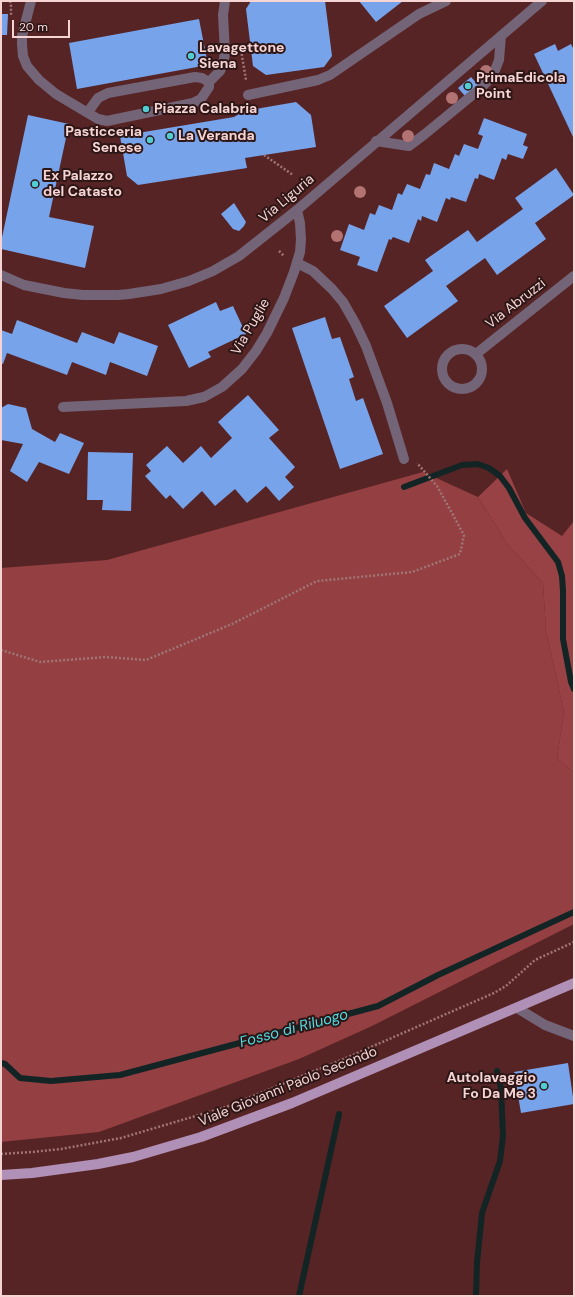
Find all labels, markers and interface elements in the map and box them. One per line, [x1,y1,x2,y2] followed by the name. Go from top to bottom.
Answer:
[14,12,72,38] scale bar
[19,19,48,35] text: 20 m
[199,40,284,72] place label: Lavagettone Siena
[186,51,196,61] marker: Lavagettone Siena
[476,70,566,102] place label: PrimaEdicola Point
[463,81,473,91] marker: PrimaEdicola Point
[154,101,257,117] place label: Piazza Calabria
[141,104,151,114] marker: Piazza Calabria
[65,124,142,156] place label: Pasticceria Senese
[178,128,255,144] place label: La Veranda
[165,131,175,141] marker: La Veranda
[145,135,155,145] marker: Pasticceria Senese
[43,168,122,200] place label: Ex Palazzo del Catasto
[256,171,318,227] street label: Via Liguria
[30,179,40,189] marker: Ex Palazzo del Catasto
[483,275,549,333] street label: Via Abruzzi
[228,296,274,358] street label: Via Puglie
[238,1006,350,1052] water label: Fosso di Riluogo
[196,1043,380,1131] street label: Viale Giovanni Paolo Secondo
[447,1070,536,1102] place label: Autolavaggio Fo Da Me 3
[539,1081,549,1091] marker: Autolavaggio Fo Da Me 3

